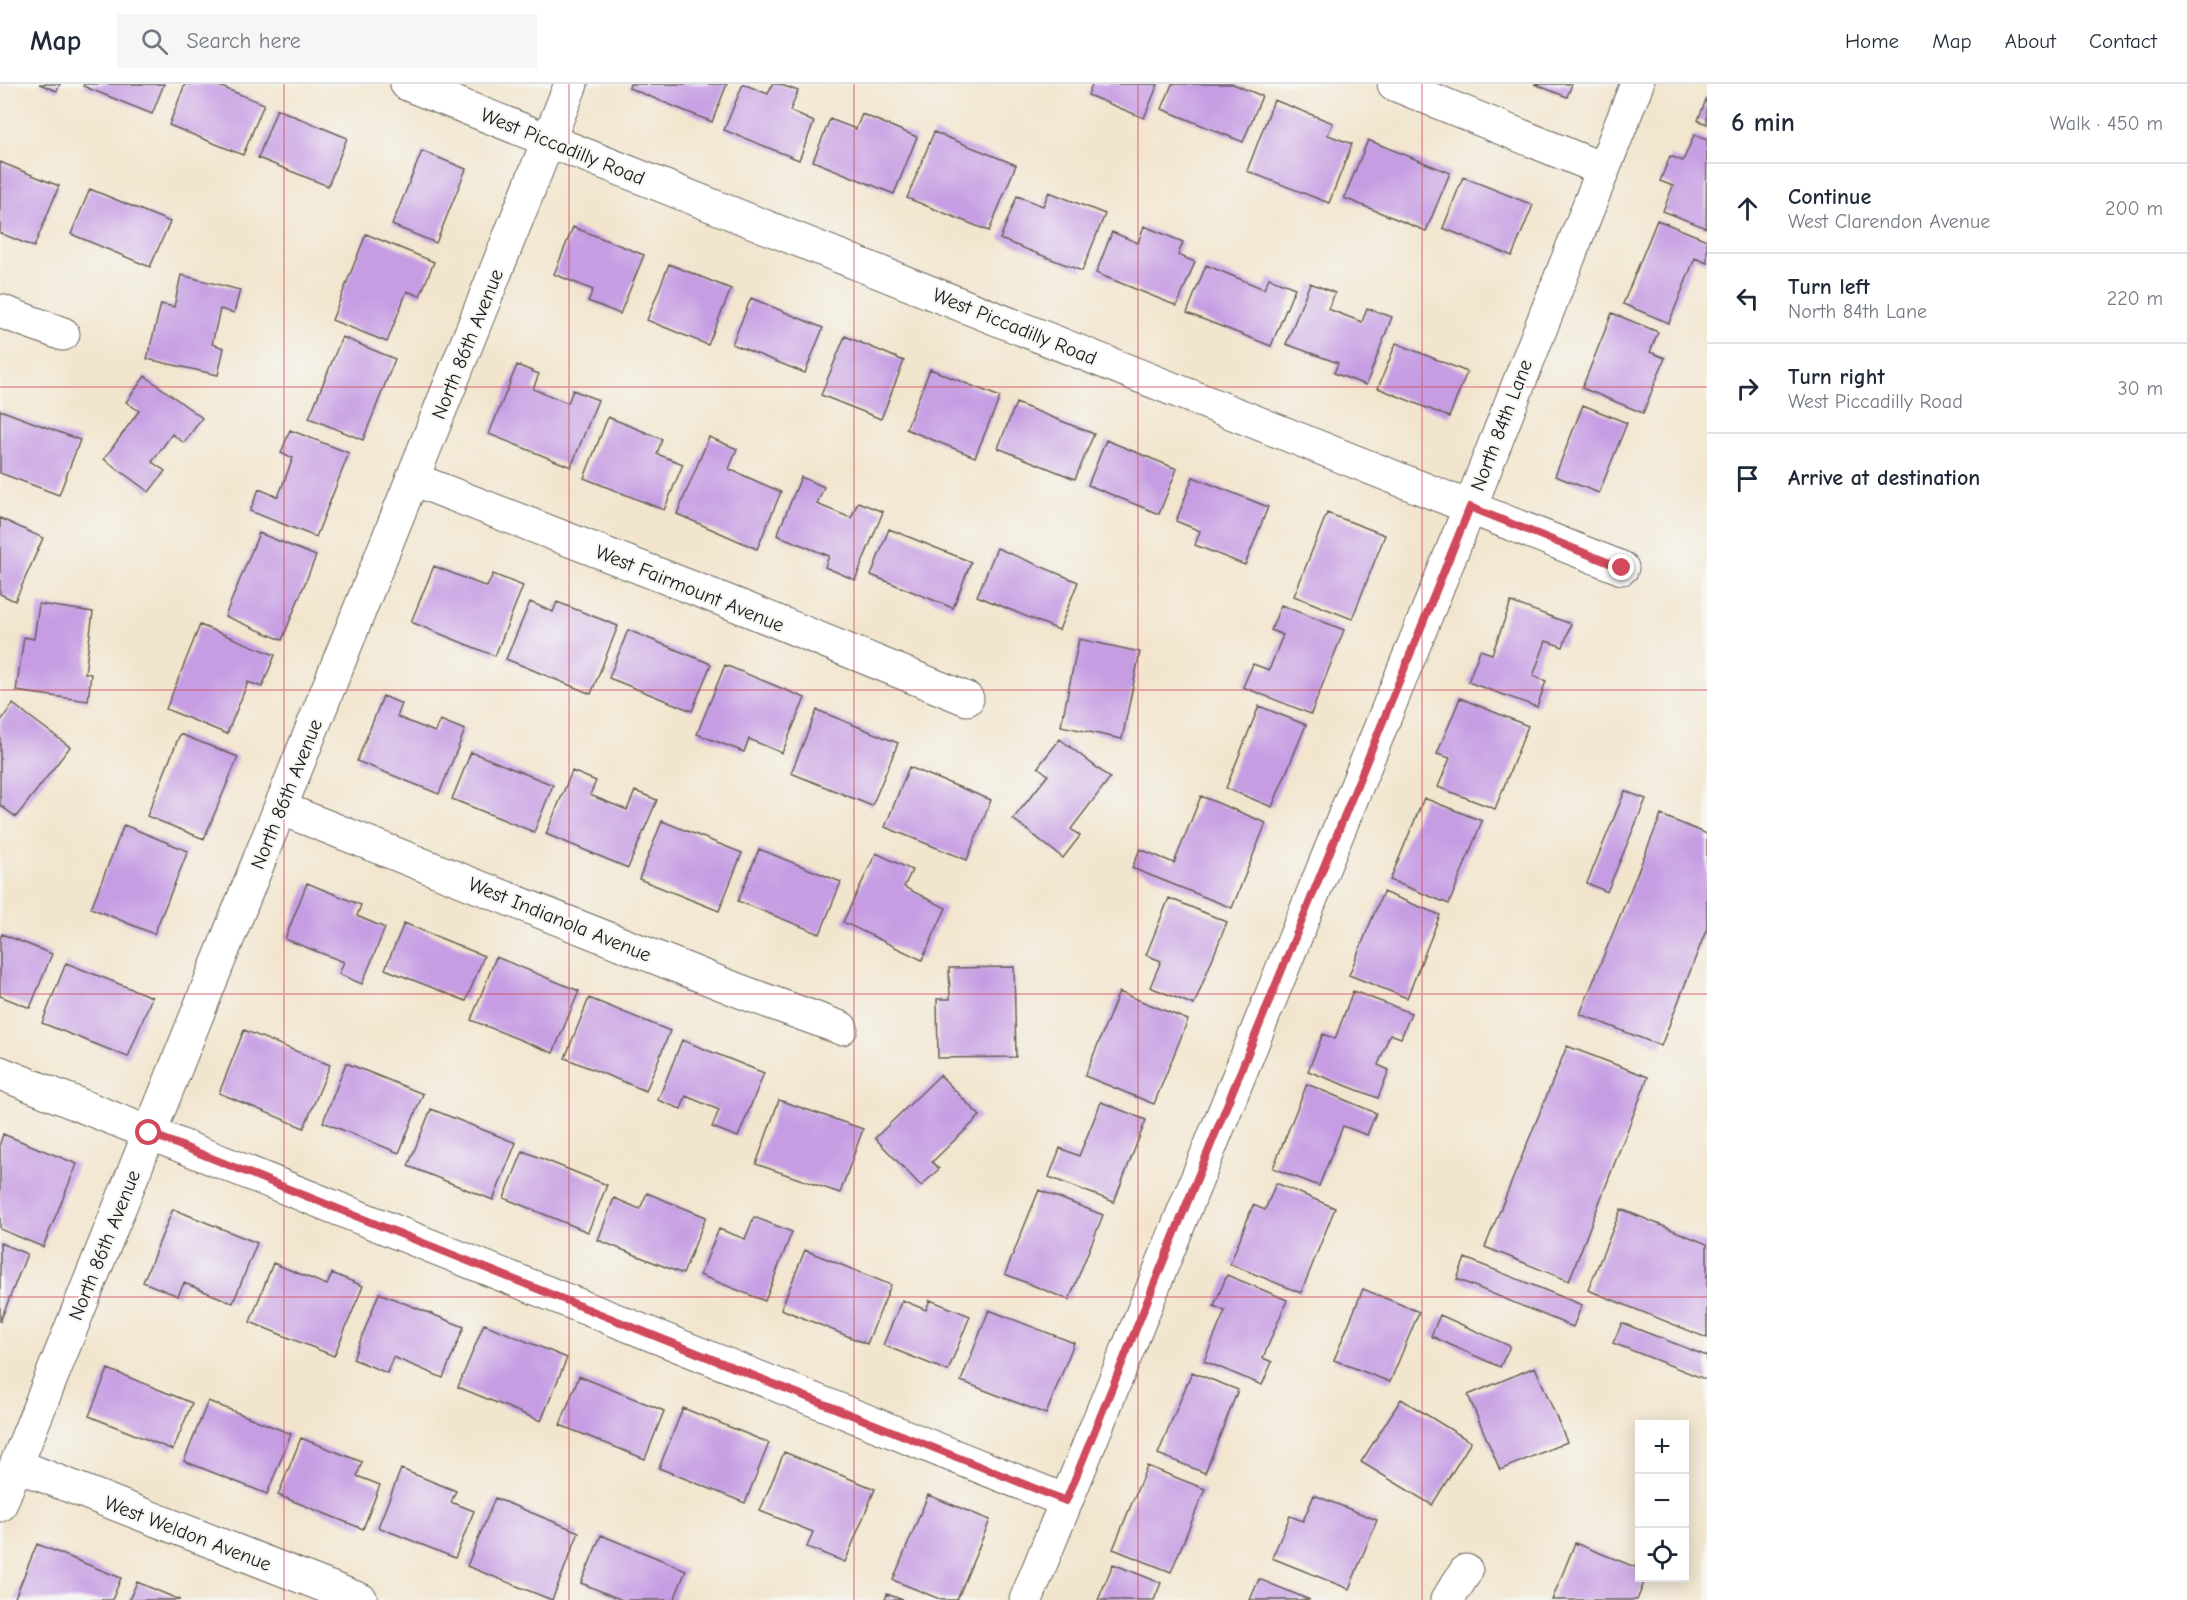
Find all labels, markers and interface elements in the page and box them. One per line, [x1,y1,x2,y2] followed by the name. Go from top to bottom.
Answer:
[117,14,537,68] search box
[30,25,81,57] text: Map
[138,25,171,58] icon: search
[186,28,301,54] text: Search here
[1845,29,1899,53] text: Home
[1932,29,1972,53] text: Map
[2005,29,2056,53] text: About
[2089,29,2157,53] text: Contact
[477,103,648,190] street label: West Piccadilly Road
[1731,108,1795,138] text: 6 min
[2050,112,2163,135] text: Walk · 450 m
[1788,184,1871,210] text: Continue
[1731,192,1764,225] icon: ahead
[2105,197,2163,220] text: 200 m
[1788,210,1990,233] text: West Clarendon Avenue
[427,266,508,423] street label: North 86th Avenue
[1788,274,1870,300] text: Turn left
[1731,282,1764,315] icon: left
[929,283,1100,370] street label: West Piccadilly Road
[2107,287,2163,310] text: 220 m
[1788,300,1927,323] text: North 84th Lane
[1466,356,1537,494] street label: North 84th Lane
[1788,364,1885,390] text: Turn right
[1731,372,1764,405] icon: right
[2117,377,2163,400] text: 30 m
[1788,390,1963,413] text: West Piccadilly Road
[1731,462,1764,495] icon: arrive
[1788,465,1980,491] text: Arrive at destination
[592,540,788,637] street label: West Fairmount Avenue
[1608,554,1634,580] route end
[246,716,327,873] street label: North 86th Avenue
[465,872,655,967] street label: West Indianola Avenue
[135,1119,161,1145] route start
[64,1167,145,1324] street label: North 86th Avenue
[1635,1420,1689,1582] map controls
[1635,1420,1689,1474] button: +
[1635,1474,1689,1528] button: −
[101,1491,275,1576] street label: West Weldon Avenue
[1635,1528,1689,1582] button: locate

